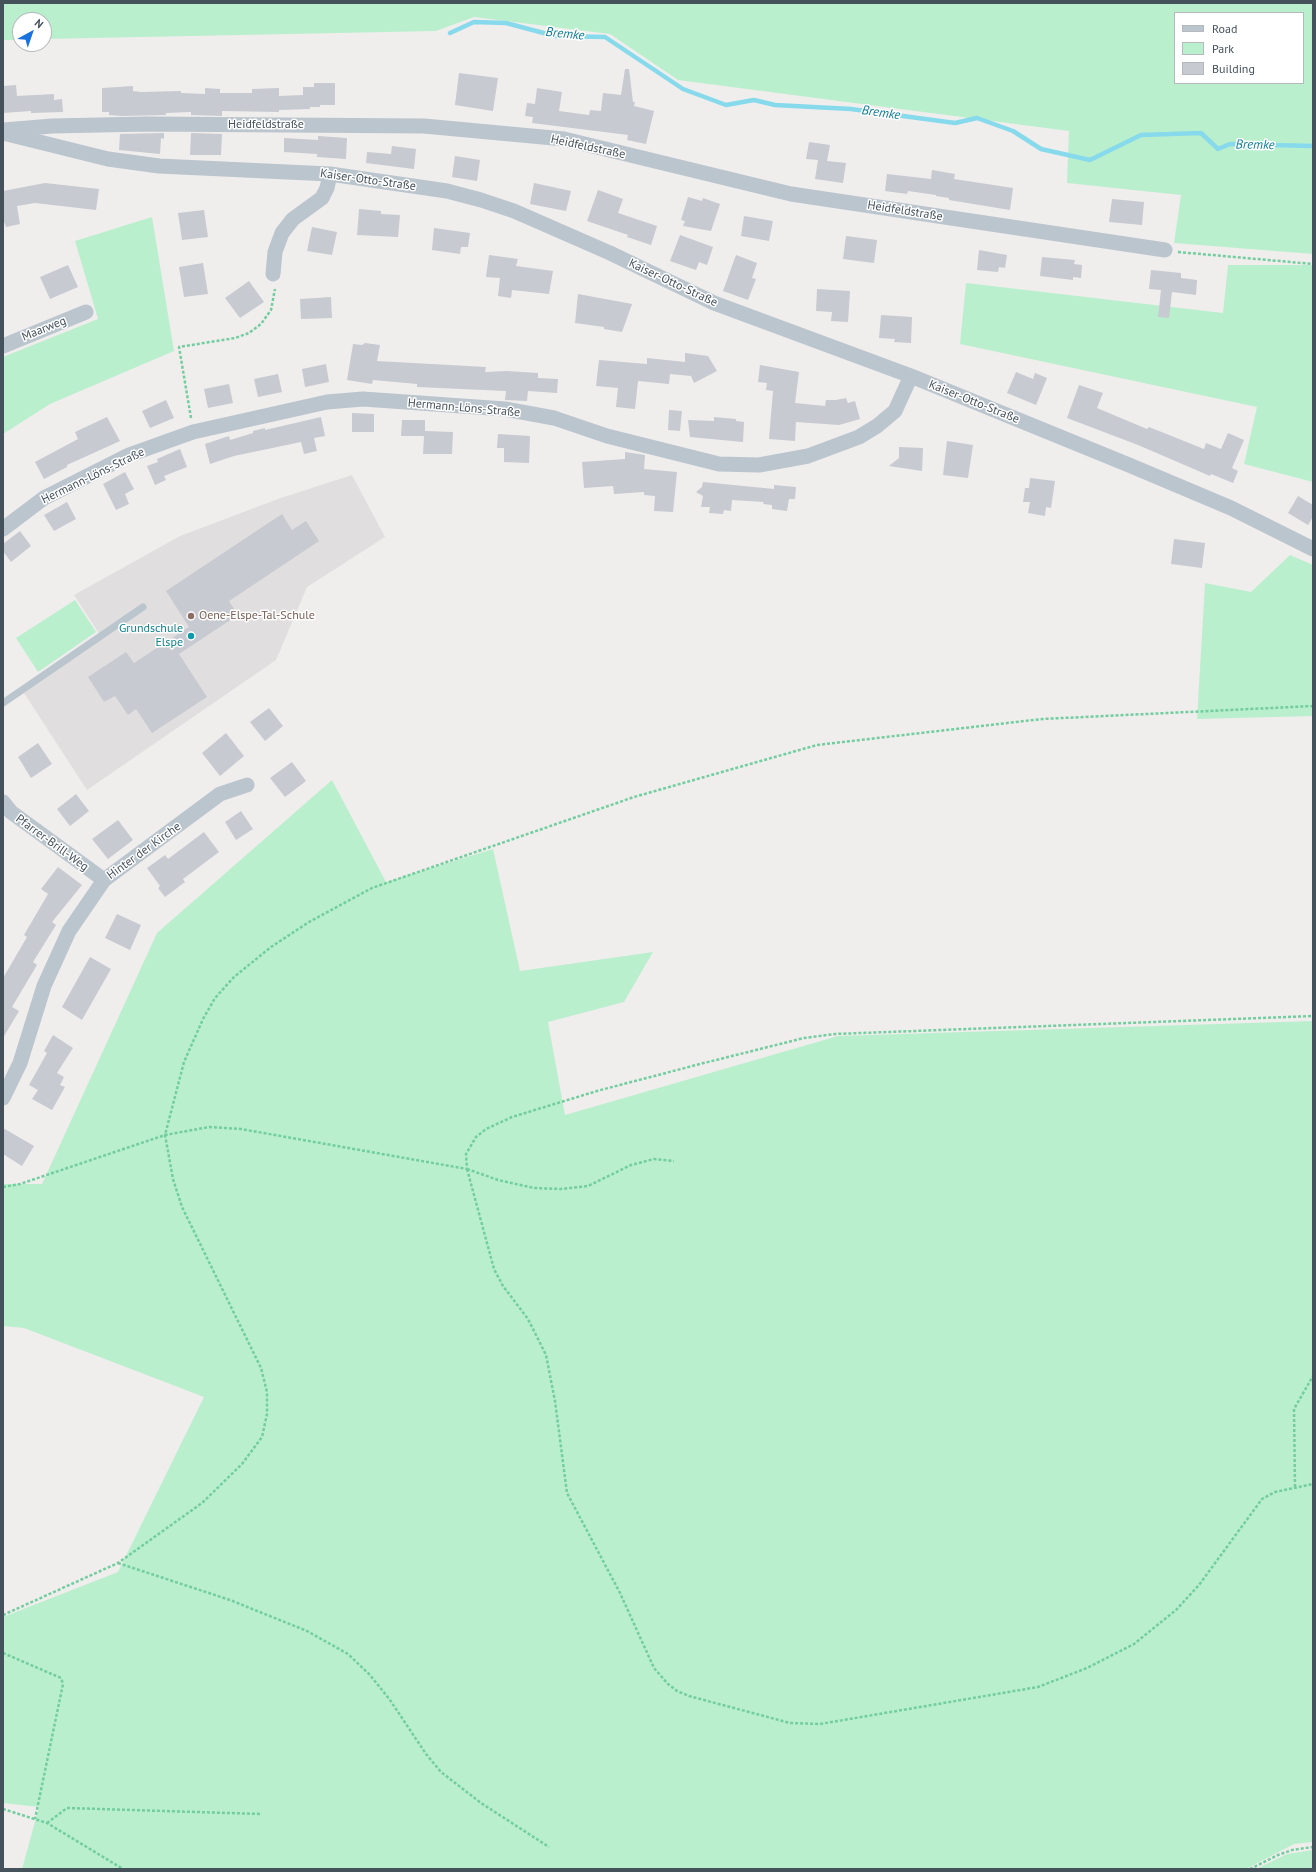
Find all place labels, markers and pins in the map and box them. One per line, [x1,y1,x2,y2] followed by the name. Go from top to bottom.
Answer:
[199,609,315,623] place label: Oene-Elspe-Tal-Schule
[186,611,196,621] marker: Oene-Elspe-Tal-Schule
[119,622,183,650] place label: Grundschule Elspe
[186,631,196,641] marker: Grundschule Elspe

